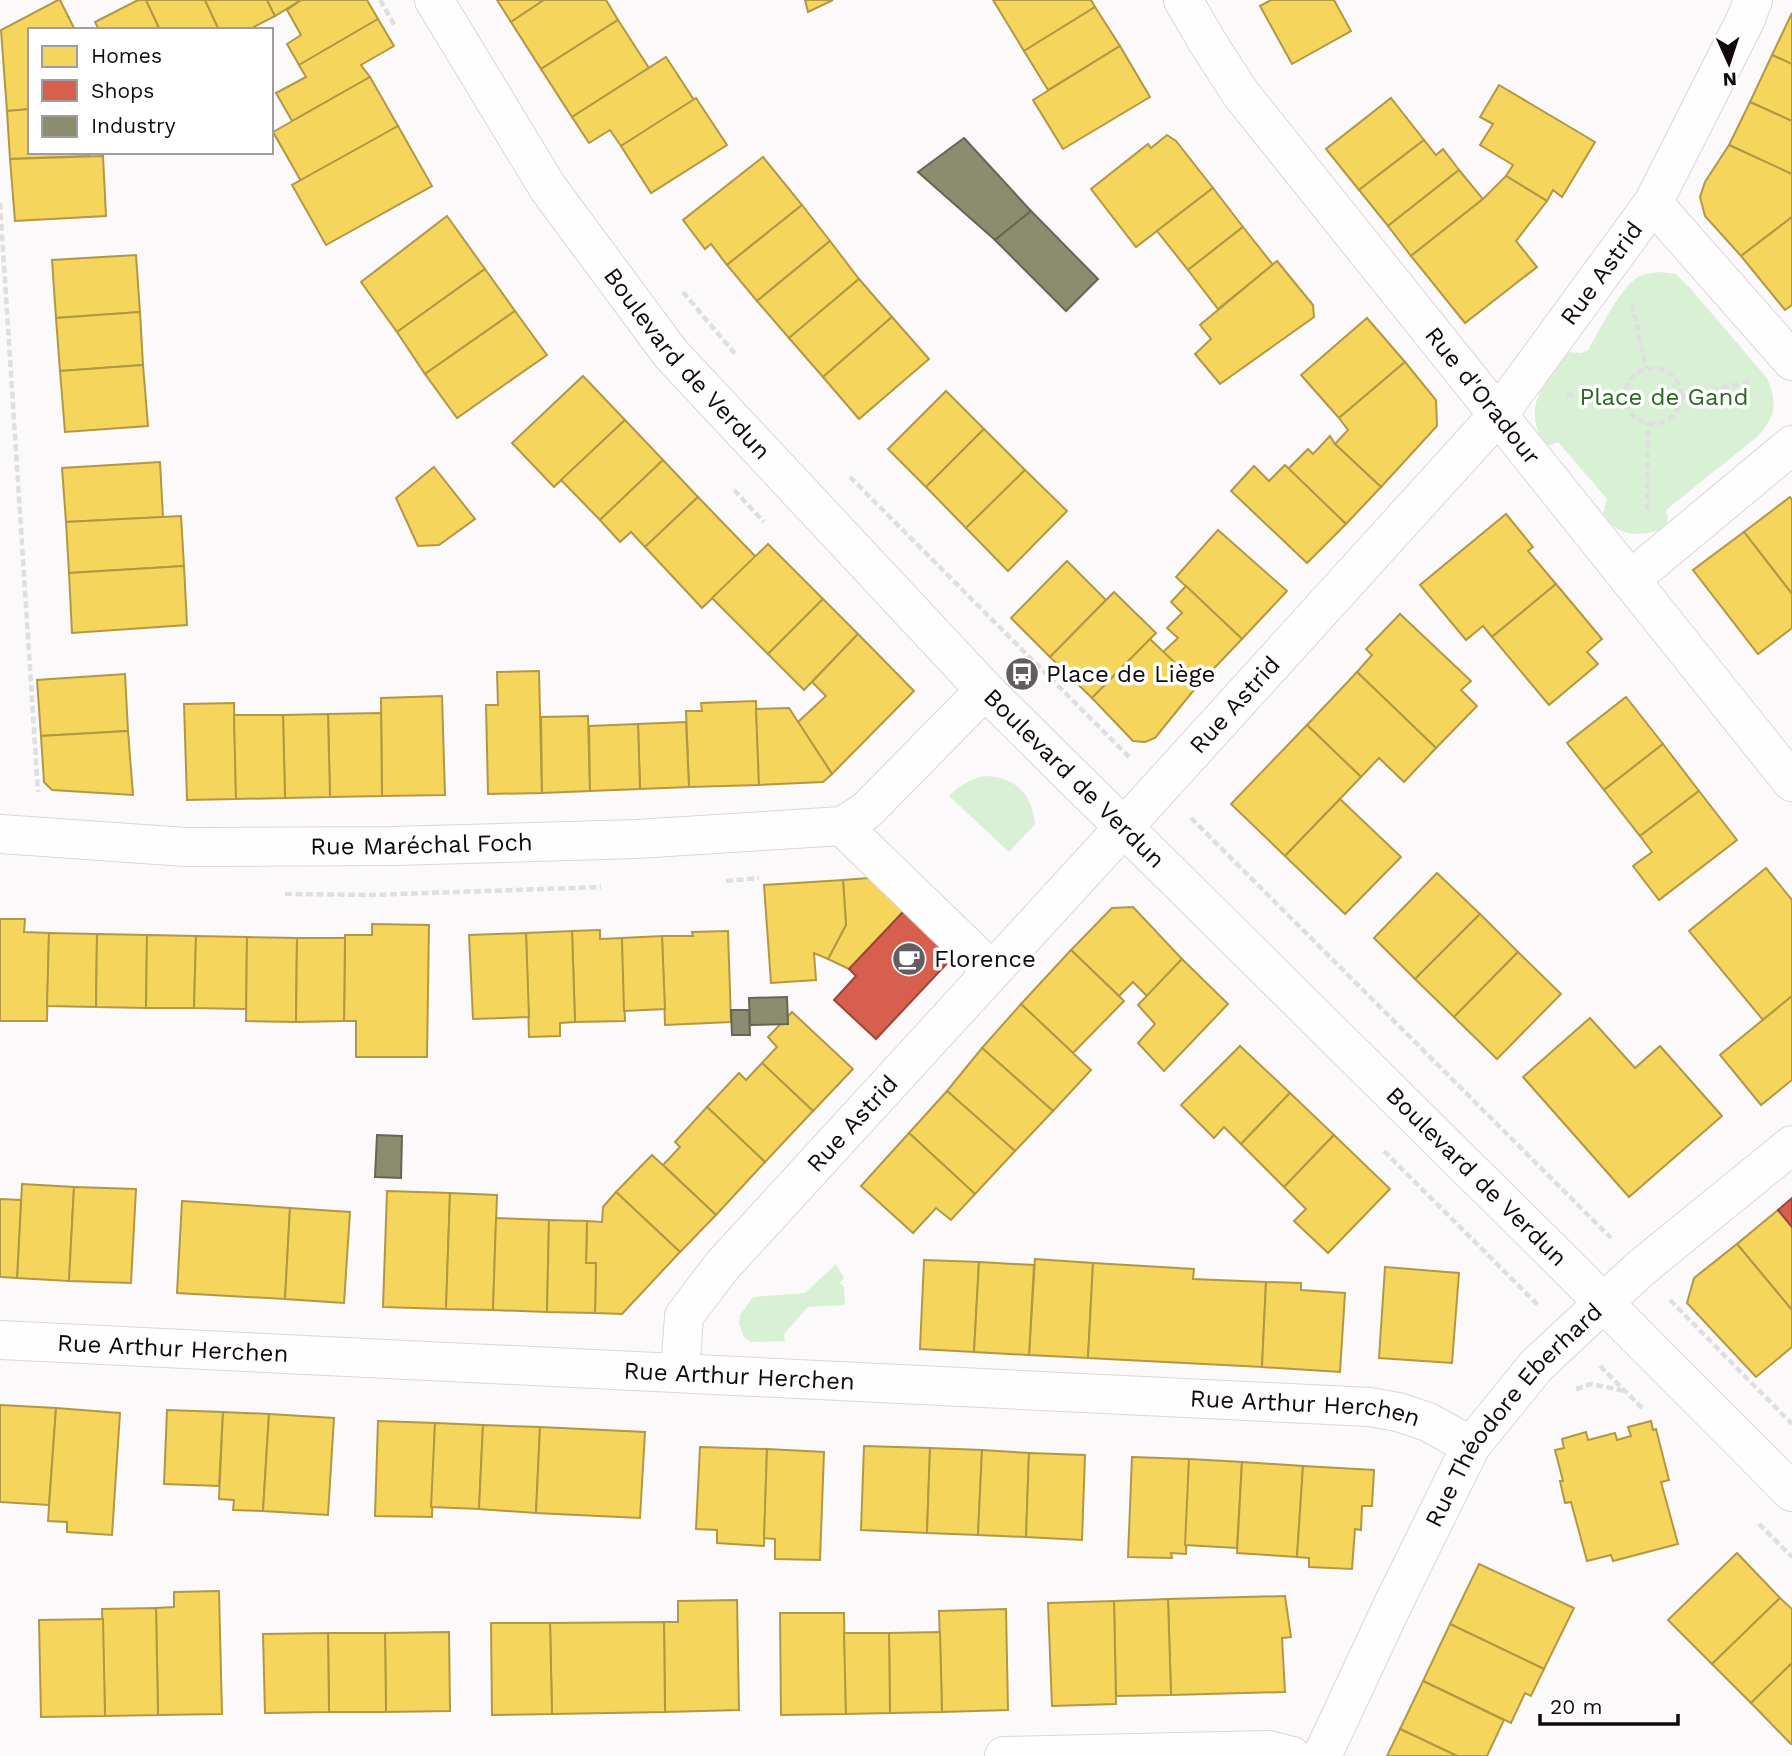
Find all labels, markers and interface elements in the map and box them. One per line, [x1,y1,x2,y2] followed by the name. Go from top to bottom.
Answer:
[28,28,273,154] legend
[1694,28,1764,98] north arrow
[91,43,162,68] text: Homes
[1722,68,1738,91] text: N
[91,78,154,103] text: Shops
[91,113,176,138] text: Industry
[1554,216,1649,331] street label: Rue Astrid
[598,262,776,465] street label: Boulevard de Verdun
[1419,321,1546,470] street label: Rue d'Oradour
[1580,383,1748,411] park label: Place de Gand
[1184,651,1286,759] street label: Rue Astrid
[1003,655,1041,693] bus stop icon: Place de Liège
[1046,660,1215,688] place label: Place de Liège
[978,683,1171,874] street label: Boulevard de Verdun
[310,828,533,860] street label: Rue Maréchal Foch
[890,940,928,978] cafe icon: Florence
[934,945,1036,973] place label: Florence
[801,1069,904,1178] street label: Rue Astrid
[1380,1081,1573,1272] street label: Boulevard de Verdun
[1419,1297,1608,1532] street label: Rue Théodore Eberhard
[57,1329,289,1368] street label: Rue Arthur Herchen
[623,1357,855,1396] street label: Rue Arthur Herchen
[1189,1384,1424,1432] street label: Rue Arthur Herchen
[1540,1682,1678,1726] scale bar
[1550,1694,1602,1719] text: 20 m

